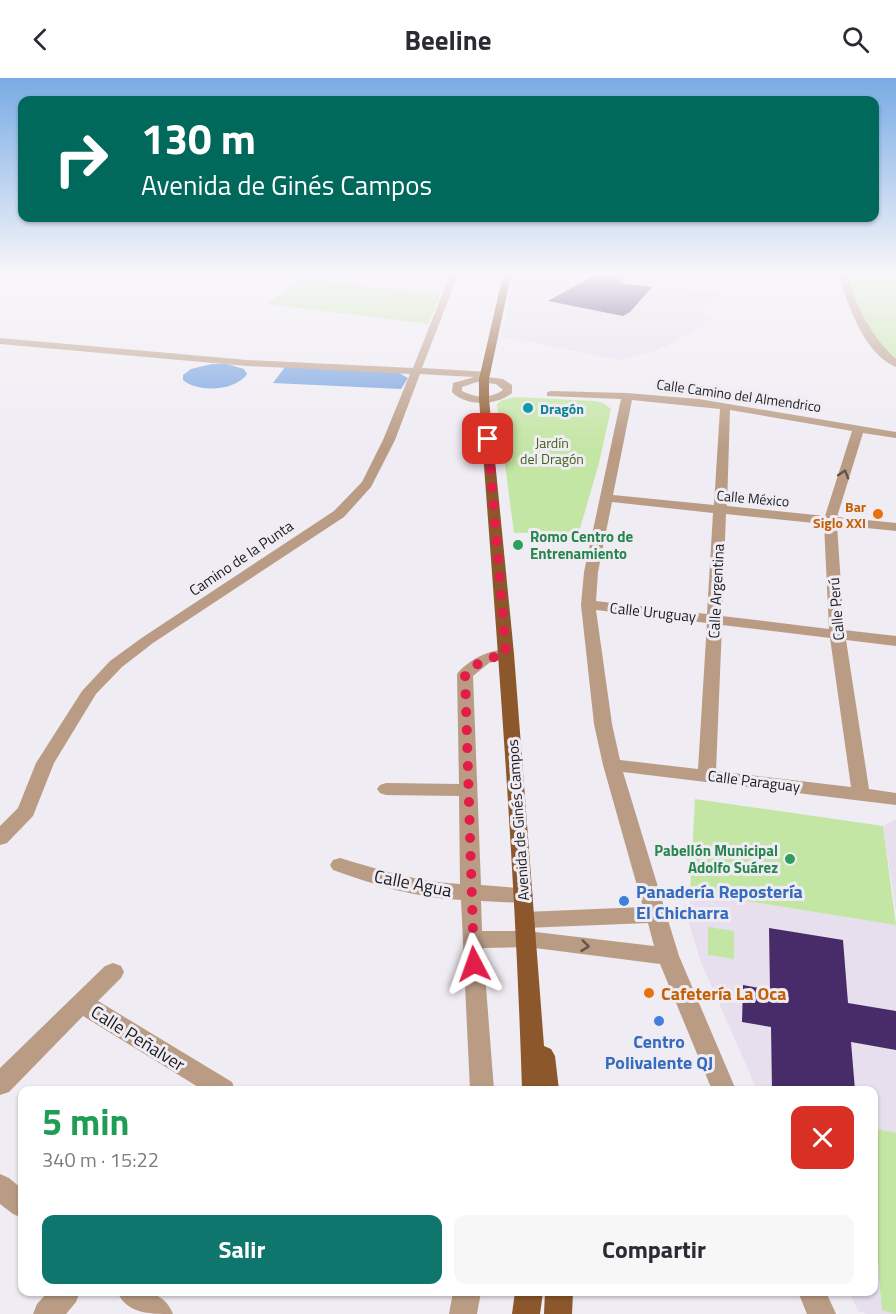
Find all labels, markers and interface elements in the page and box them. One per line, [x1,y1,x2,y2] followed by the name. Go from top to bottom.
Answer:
[405,19,491,60] text: Beeline
[24,23,57,56] icon: back
[839,23,872,56] icon: search
[141,106,256,170] text: 130 m
[42,120,120,198] icon: right
[141,164,432,205] text: Avenida de Ginés Campos
[655,373,823,417] street label: Calle Camino del Almendrico
[540,398,584,419] place label: Dragón
[521,401,535,415] marker: Dragón
[462,413,513,464] pin
[471,422,504,455] icon: arrive
[520,432,584,469] park label: Jardín del Dragón
[837,469,850,480] one-way arrow
[716,484,790,512] street label: Calle México
[813,496,866,533] place label: Bar Siglo XXI
[871,507,885,521] marker: Bar Siglo XXI
[184,514,298,602] street label: Camino de la Punta
[530,525,634,565] place label: Romo Centro de Entrenamiento
[511,538,525,552] marker: Romo Centro de Entrenamiento
[702,543,730,639] street label: Calle Argentina
[822,577,850,641] street label: Calle Perú
[609,596,697,628] street label: Calle Uruguay
[501,739,535,901] street label: Avenida de Ginés Campos
[706,764,802,798] street label: Calle Paraguay
[654,839,778,879] place label: Pabellón Municipal Adolfo Suárez
[783,852,797,866] marker: Pabellón Municipal Adolfo Suárez
[372,862,454,904] street label: Calle Agua
[636,878,803,926] place label: Panadería Repostería El Chicharra
[617,894,631,908] marker: Panadería Repostería El Chicharra
[442,932,506,996] position arrow
[580,939,589,952] one-way arrow
[661,980,786,1007] place label: Cafetería La Oca
[642,986,656,1000] marker: Cafetería La Oca
[86,998,190,1078] street label: Calle Peñalver
[652,1014,666,1028] marker: Centro Polivalente QJ
[605,1028,713,1076] place label: Centro Polivalente QJ
[42,1094,129,1149] text: 5 min
[791,1106,854,1169] button: close
[42,1144,159,1175] text: 340 m · 15:22
[42,1215,442,1284] button: Salir
[454,1215,854,1284] button: Compartir

